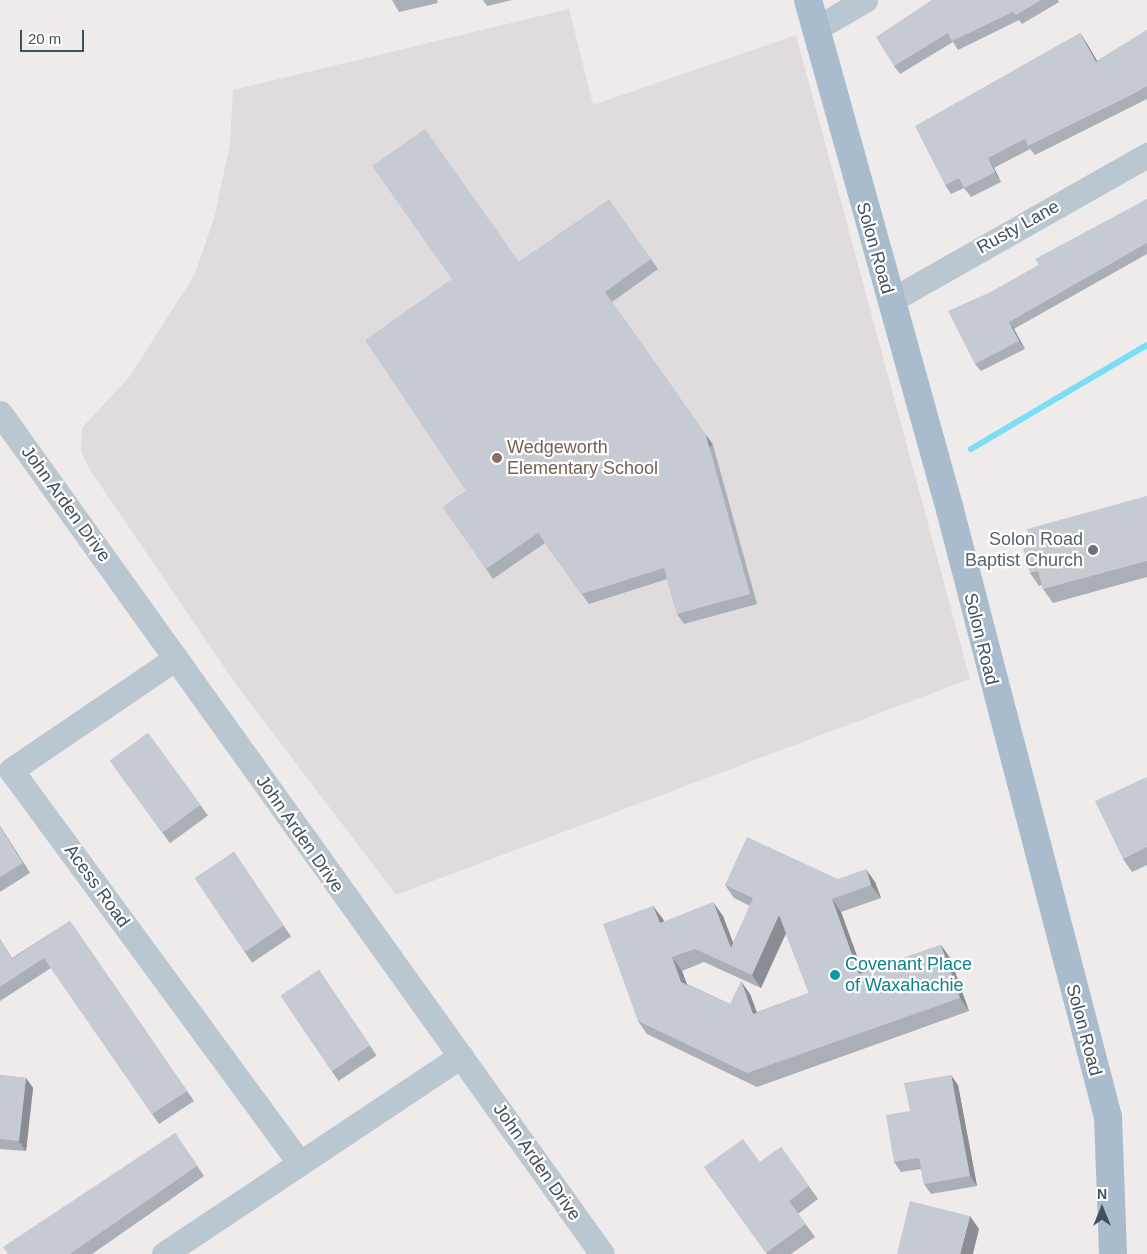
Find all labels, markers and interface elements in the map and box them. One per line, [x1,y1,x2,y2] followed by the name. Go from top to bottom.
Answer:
[22,20,86,52] scale bar
[28,30,61,47] text: 20 m
[973,195,1063,259] street label: Rusty Lane
[852,200,898,296] street label: Solon Road
[507,437,658,479] place label: Wedgeworth Elementary School
[16,441,116,567] street label: John Arden Drive
[491,452,503,464] marker: Wedgeworth Elementary School
[965,529,1083,572] place label: Solon Road Baptist Church
[1087,544,1099,556] marker: Solon Road Baptist Church
[959,591,1003,687] street label: Solon Road
[251,771,349,897] street label: John Arden Drive
[60,840,134,932] street label: Acess Road
[845,954,972,996] place label: Covenant Place of Waxahachie
[829,969,841,981] marker: Covenant Place of Waxahachie
[1061,982,1107,1078] street label: Solon Road
[488,1099,586,1225] street label: John Arden Drive
[1077,1184,1127,1234] north arrow
[1097,1186,1107,1202] text: N

